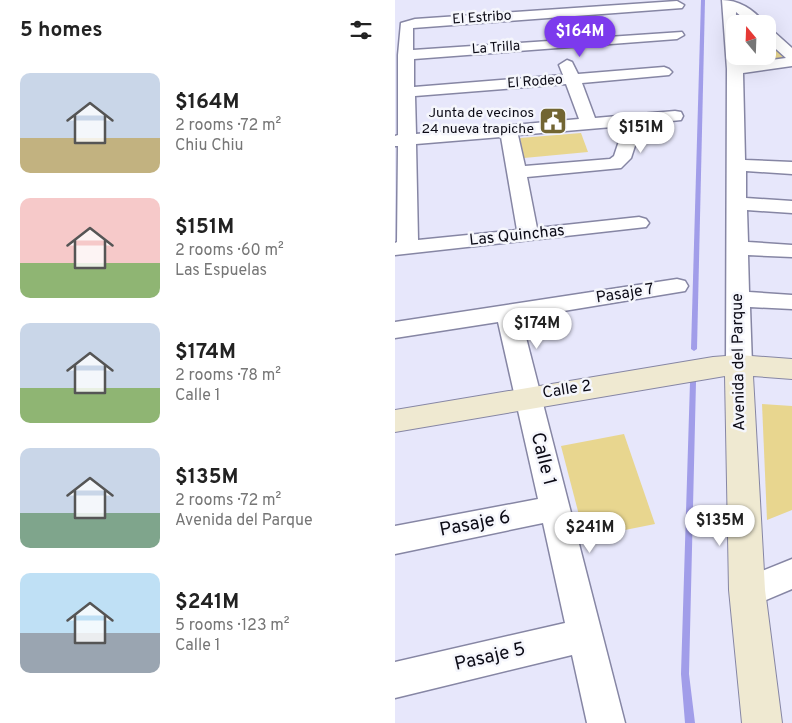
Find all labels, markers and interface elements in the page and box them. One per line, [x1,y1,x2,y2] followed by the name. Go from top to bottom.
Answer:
[452,7,512,29] street label: El Estribo
[545,15,615,58] pin: $164M
[726,15,776,65] north arrow
[726,15,776,65] map controls
[347,16,375,44] icon: filters
[20,17,103,44] text: 5 homes
[555,22,605,42] text: $164M
[471,38,521,58] street label: La Trilla
[507,72,564,92] street label: El Rodeo
[175,89,239,116] text: $164M
[60,93,120,153] icon: home
[422,105,534,138] place label: Junta de vecinos 24 nueva trapiche
[538,106,568,136] public building icon: Junta de vecinos 24 nueva trapiche
[606,112,676,154] pin: $151M
[175,116,281,136] text: 2 rooms · 72 m²
[618,118,664,138] text: $151M
[175,136,244,156] text: Chiu Chiu
[175,214,234,241] text: $151M
[60,218,120,278] icon: home
[468,221,566,251] street label: Las Quinchas
[175,241,284,261] text: 2 rooms · 60 m²
[175,261,267,281] text: Las Espuelas
[595,280,655,308] street label: Pasaje 7
[728,293,750,431] street label: Avenida del Parque
[502,308,572,350] pin: $174M
[514,314,560,334] text: $174M
[175,339,236,366] text: $174M
[60,343,120,403] icon: home
[175,366,281,386] text: 2 rooms · 78 m²
[541,376,593,404] street label: Calle 2
[175,386,221,406] text: Calle 1
[525,430,561,488] street label: Calle 1
[175,464,239,491] text: $135M
[60,468,120,528] icon: home
[175,491,281,511] text: 2 rooms · 72 m²
[685,504,755,547] pin: $135M
[438,505,512,543] street label: Pasaje 6
[175,511,313,531] text: Avenida del Parque
[696,511,744,531] text: $135M
[555,512,625,554] pin: $241M
[565,518,615,538] text: $241M
[175,589,239,616] text: $241M
[60,593,120,653] icon: home
[175,616,290,636] text: 5 rooms · 123 m²
[175,636,221,656] text: Calle 1
[452,637,528,677] street label: Pasaje 5

